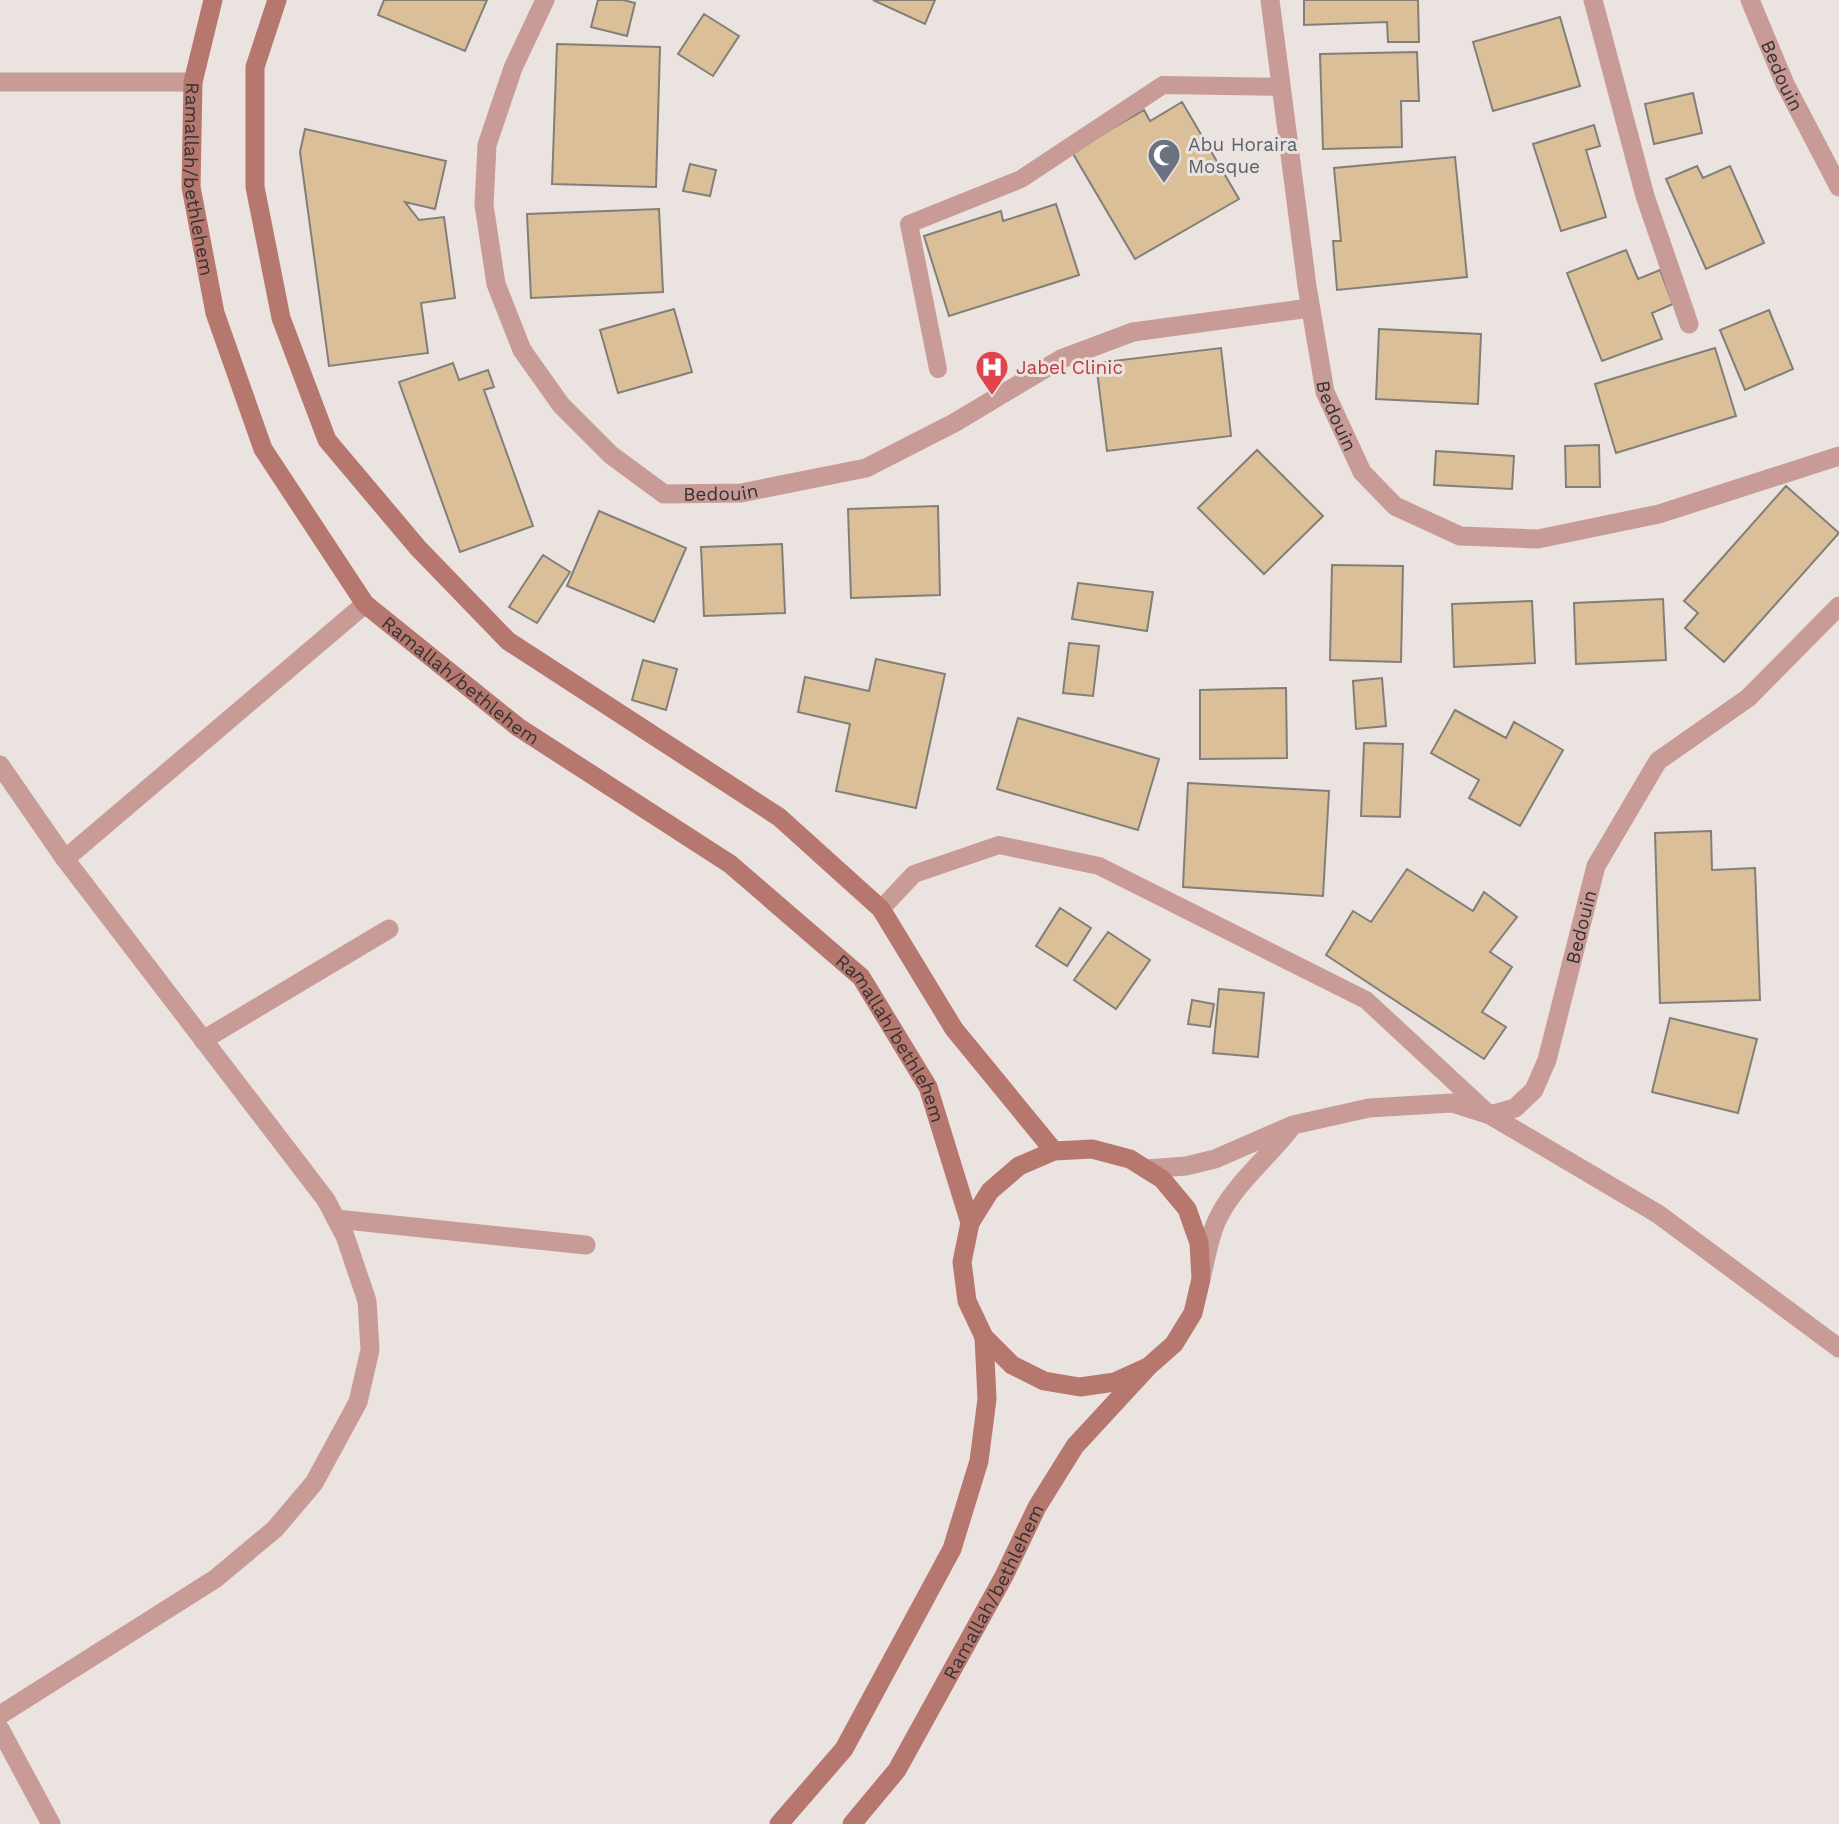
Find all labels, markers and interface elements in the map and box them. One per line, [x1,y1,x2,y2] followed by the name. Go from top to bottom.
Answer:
[1756,37,1808,115] street label: Bedouin
[179,82,219,278] street label: Ramallah/bethlehem
[1188,133,1298,178] place label: Abu Horaira Mosque
[1145,136,1183,185] mosque icon: Abu Horaira Mosque
[973,348,1011,397] hospital icon: Jabel Clinic
[1016,356,1123,379] place label: Jabel Clinic
[1311,379,1362,455] street label: Bedouin
[683,479,760,506] street label: Bedouin
[377,611,544,750] street label: Ramallah/bethlehem
[1561,888,1601,966] street label: Bedouin
[831,949,949,1125] street label: Ramallah/bethlehem
[938,1500,1049,1684] street label: Ramallah/bethlehem

